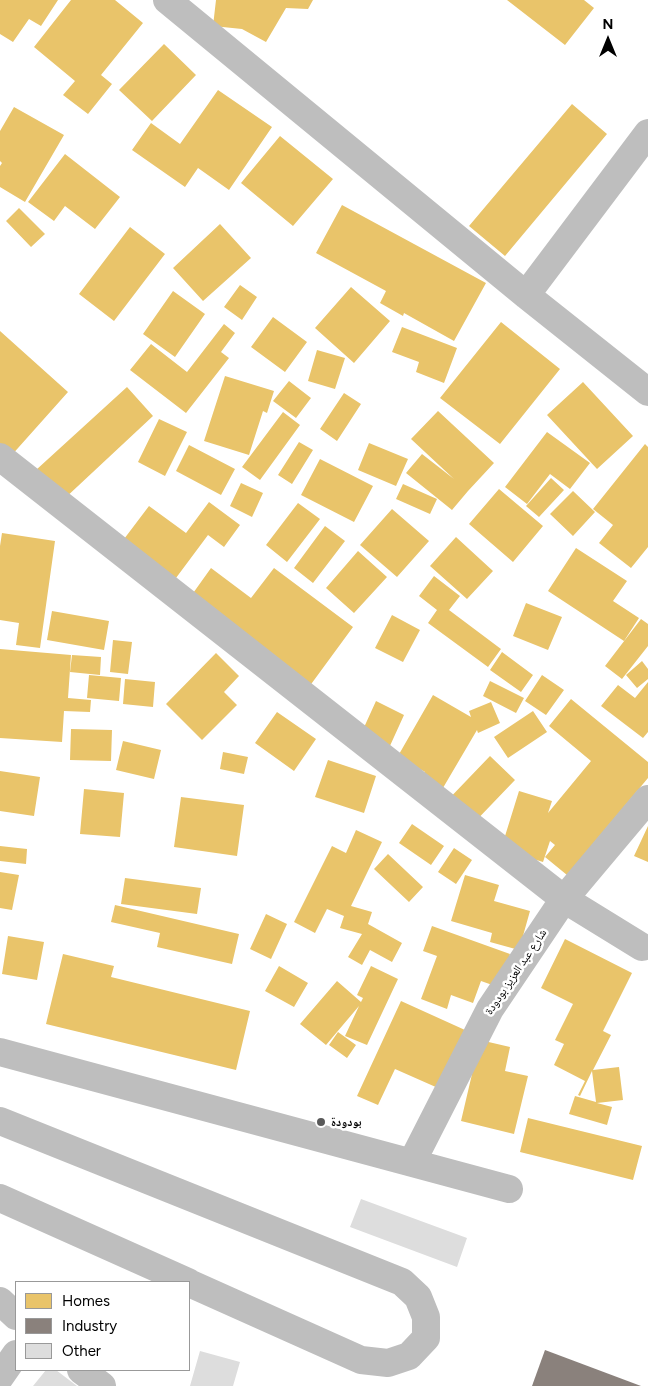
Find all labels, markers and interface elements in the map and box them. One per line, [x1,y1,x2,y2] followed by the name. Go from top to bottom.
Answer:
[583,15,633,65] north arrow
[603,16,613,33] text: N
[482,926,550,1018] street label: شارع عبد العزيز بودودة
[331,1115,362,1129] place label: بودودة
[315,1116,327,1128] marker: بودودة
[15,1281,190,1371] legend
[62,1292,110,1310] text: Homes
[62,1317,117,1335] text: Industry
[62,1342,101,1360] text: Other

